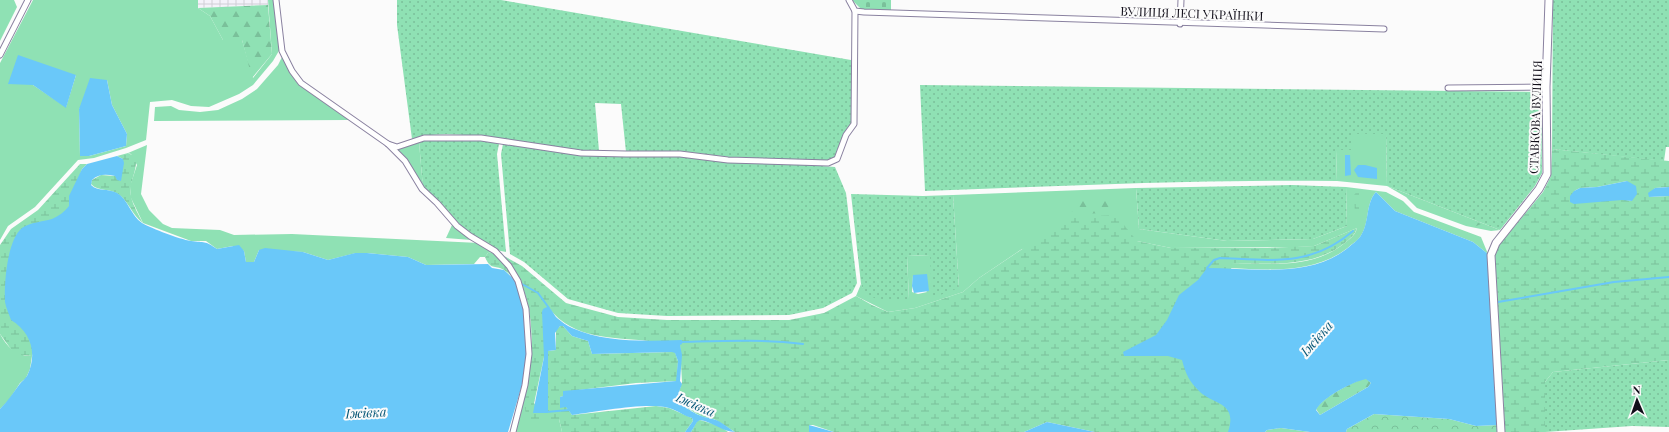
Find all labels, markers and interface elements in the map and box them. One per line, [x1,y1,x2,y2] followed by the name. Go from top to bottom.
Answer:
[1120,3,1264,23] street label: ВУЛИЦЯ ЛЕСІ УКРАЇНКИ
[1525,60,1545,174] street label: СТАВКОВА ВУЛИЦЯ
[1295,317,1336,360] water label: Іжівка
[1617,380,1657,420] north arrow
[1632,382,1641,397] text: N
[673,387,718,420] water label: Іжівка
[344,402,387,422] water label: Іжівка

